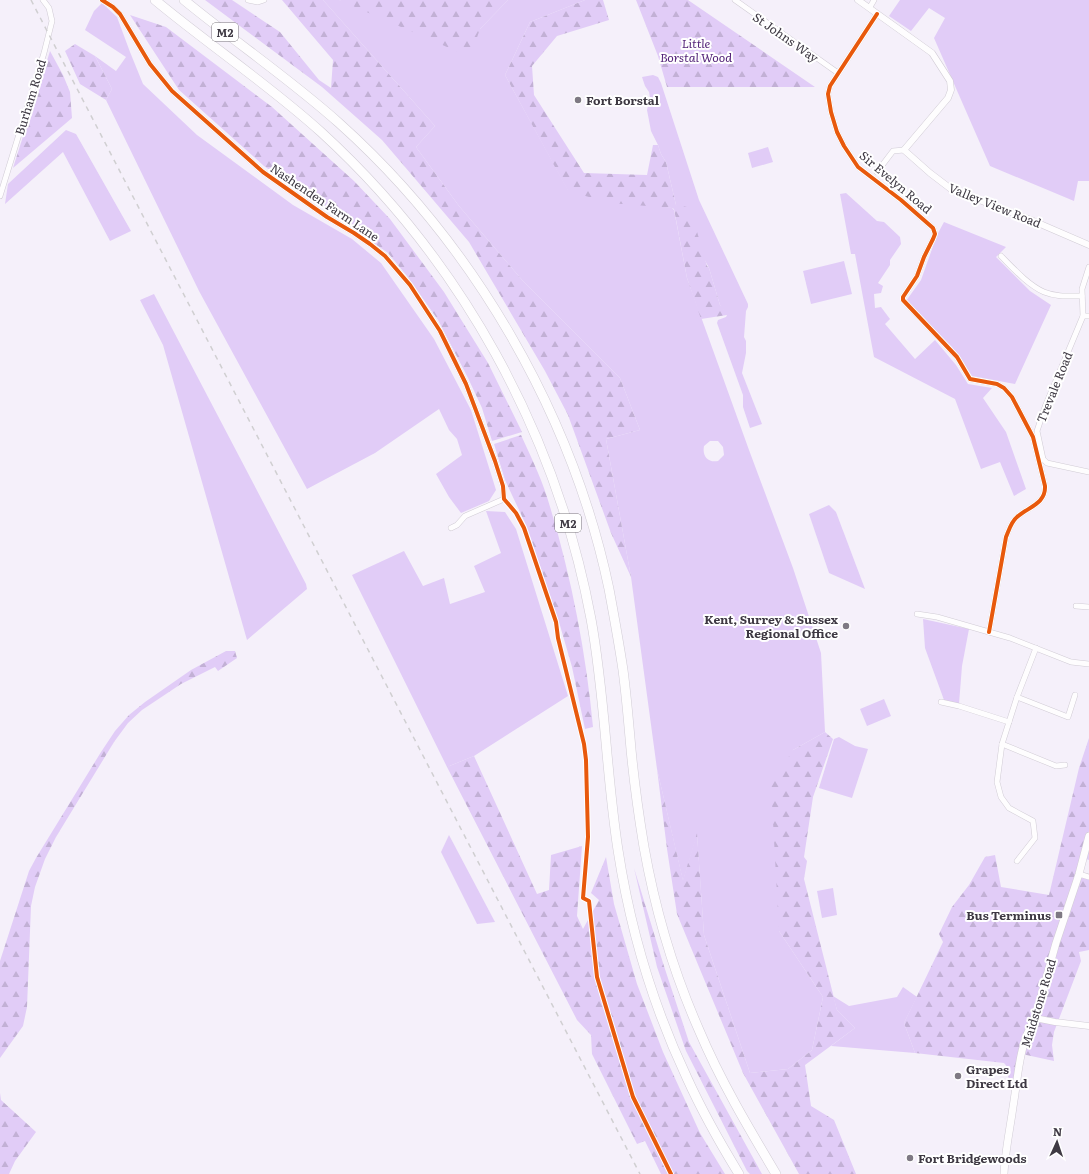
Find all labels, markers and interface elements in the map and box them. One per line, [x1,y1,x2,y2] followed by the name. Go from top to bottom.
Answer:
[750,8,823,66] street label: St Johns Way
[212,23,238,41] road number: M2
[660,34,732,66] park label: Little Borstal Wood
[10,56,50,137] street label: Burham Road
[586,91,660,109] place label: Fort Borstal
[573,95,583,105] marker: Fort Borstal
[856,146,937,218] street label: Sir Evelyn Road
[267,159,383,245] street label: Nashenden Farm Lane
[946,178,1045,232] street label: Valley View Road
[1032,348,1077,425] street label: Trevale Road
[555,514,581,532] road number: M2
[704,610,839,642] place label: Kent, Surrey & Sussex Regional Office
[841,621,851,631] marker: Kent, Surrey & Sussex Regional Office
[966,906,1051,924] place label: Bus Terminus
[1054,910,1064,920] marker: Bus Terminus
[1016,956,1060,1050] street label: Maidstone Road
[966,1060,1028,1092] place label: Grapes Direct Ltd
[953,1071,963,1081] marker: Grapes Direct Ltd
[1037,1122,1077,1162] north arrow
[1053,1123,1063,1139] text: N
[918,1149,1027,1167] place label: Fort Bridgewoods
[905,1153,915,1163] marker: Fort Bridgewoods

